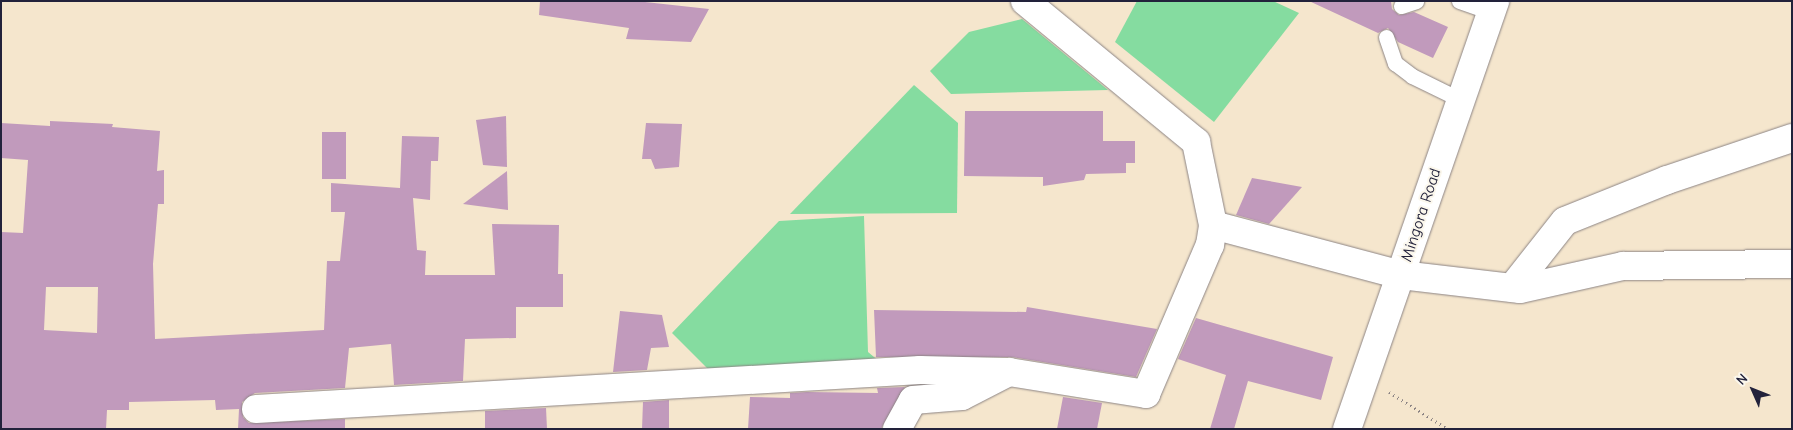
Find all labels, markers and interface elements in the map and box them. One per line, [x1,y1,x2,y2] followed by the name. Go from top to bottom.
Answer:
[1397,166,1445,264] street label: Mingora Road
[1728,365,1778,415] north arrow
[1733,370,1751,388] text: N

